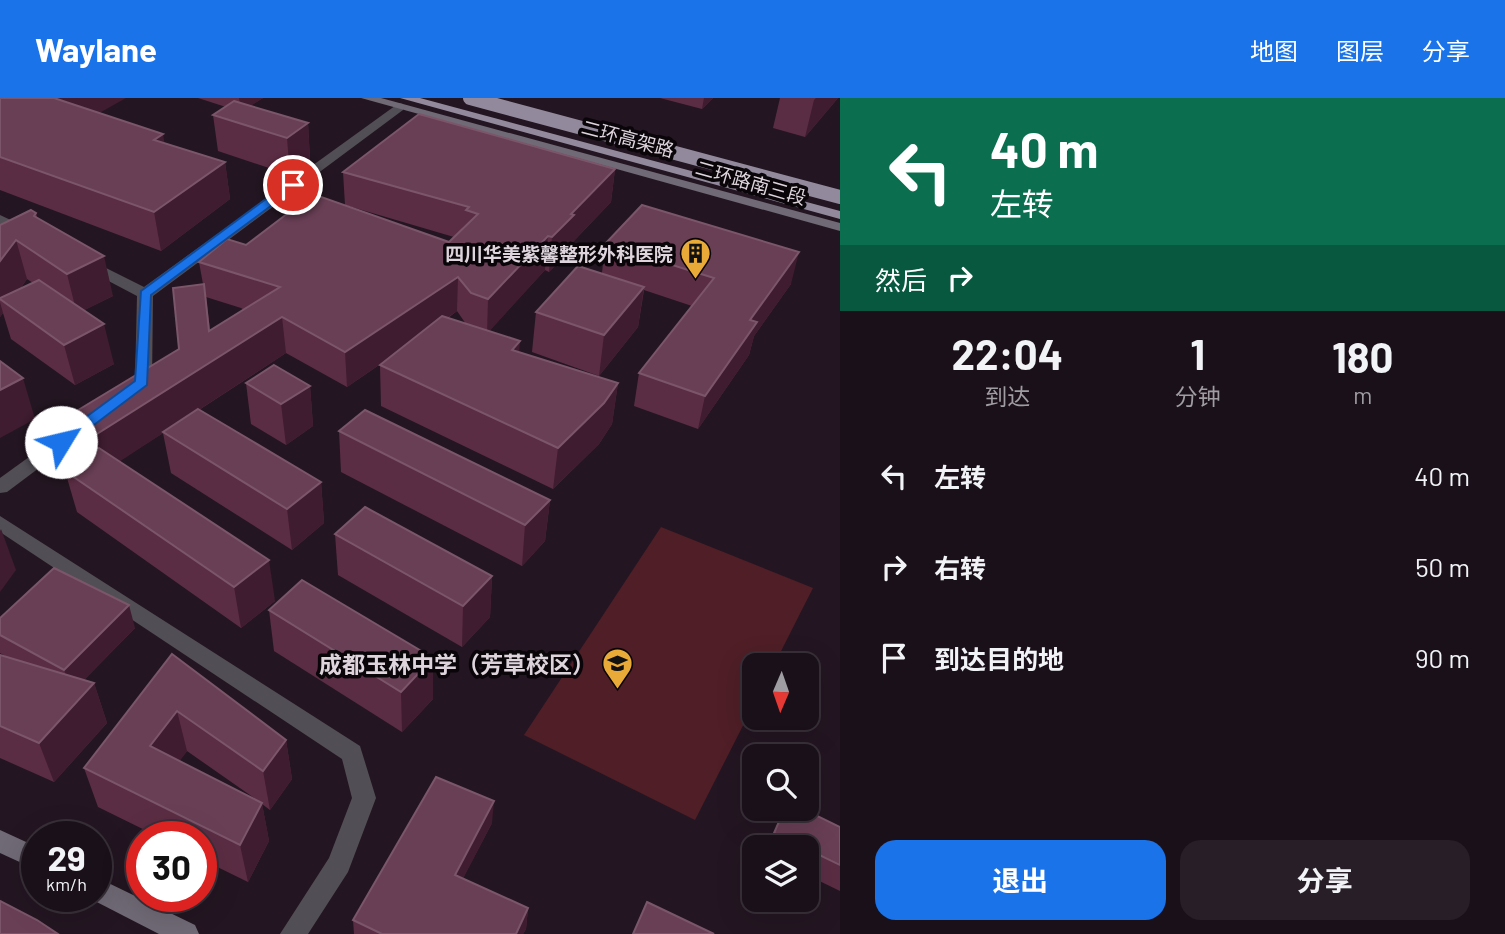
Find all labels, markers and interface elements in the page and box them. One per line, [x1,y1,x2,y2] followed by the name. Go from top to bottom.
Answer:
[35,29,157,69] text: Waylane
[1250,36,1298,65] text: 地图
[1336,36,1384,65] text: 图层
[1422,36,1470,65] text: 分享
[579,115,677,161] street label: 二环高架路
[990,119,1098,178] text: 40 m
[875,126,966,217] icon: left
[263,155,323,215] pin
[693,155,809,209] street label: 二环路南三段
[274,166,312,204] icon: arrive
[990,184,1054,222] text: 左转
[679,236,713,280] building icon: 四川华美紫馨整形外科医院
[445,242,673,265] place label: 四川华美紫馨整形外科医院
[941,259,979,297] icon: right
[875,264,927,295] text: 然后
[951,328,1063,378] text: 22:04
[1190,328,1205,378] text: 1
[1332,331,1394,381] text: 180
[1353,381,1372,409] text: m
[984,382,1030,410] text: 到达
[1175,382,1221,410] text: 分钟
[24,405,98,479] position arrow
[875,457,913,495] icon: left
[1414,460,1470,491] text: 40 m
[934,461,986,492] text: 左转
[875,548,913,586] icon: right
[1415,551,1470,582] text: 50 m
[934,552,986,583] text: 右转
[875,639,913,677] icon: arrive
[1415,642,1470,673] text: 90 m
[934,643,1064,674] text: 到达目的地
[601,647,635,691] school or university icon: 成都玉林中学（芳草校区）
[319,650,595,678] place label: 成都玉林中学（芳草校区）
[742,653,819,730] north arrow
[742,653,819,912] map controls
[742,744,819,821] button: search
[126,821,217,912] speed limit sign: 30
[742,835,819,912] button: layers
[47,836,86,878] text: 29
[875,840,1166,920] button: 退出
[1180,840,1470,920] button: 分享
[46,873,87,895] text: km/h

